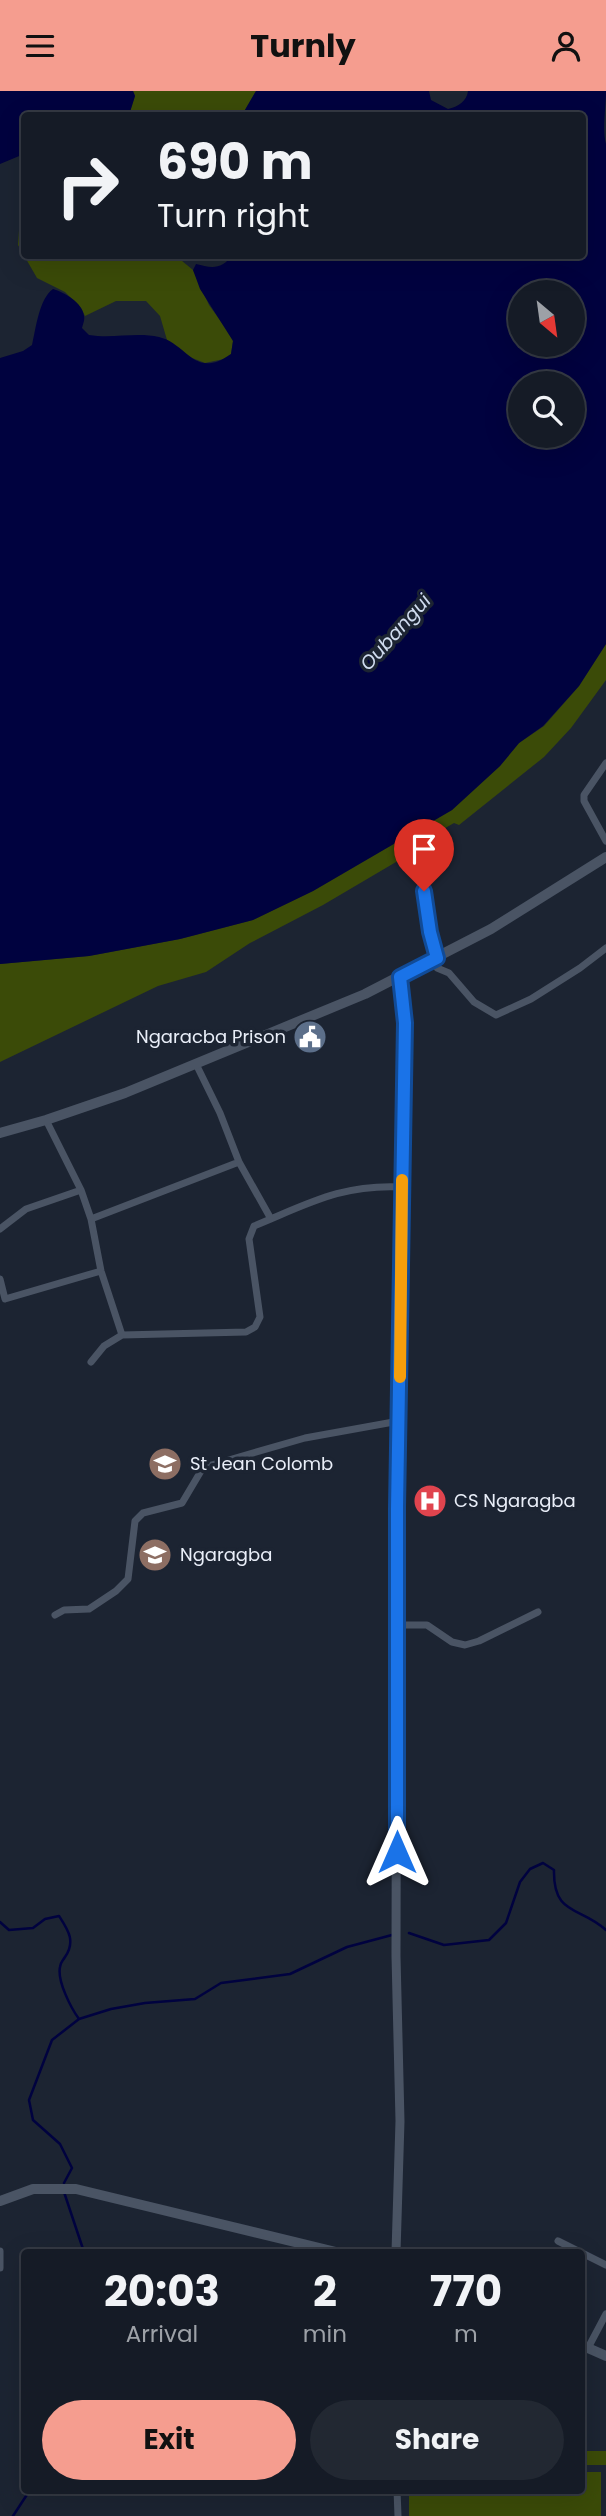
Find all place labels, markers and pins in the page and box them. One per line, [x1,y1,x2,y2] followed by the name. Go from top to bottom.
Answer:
[394,819,454,891] pin
[291,1018,329,1056] public building icon: Ngaracba Prison
[136,1024,286,1049] place label: Ngaracba Prison
[146,1445,184,1483] school or university icon: St Jean Colomb
[190,1451,333,1476] place label: St Jean Colomb
[411,1482,449,1520] hospital icon: CS Ngaragba
[454,1488,576,1513] place label: CS Ngaragba
[136,1536,174,1574] school or university icon: Ngaragba
[180,1542,272,1567] place label: Ngaragba

